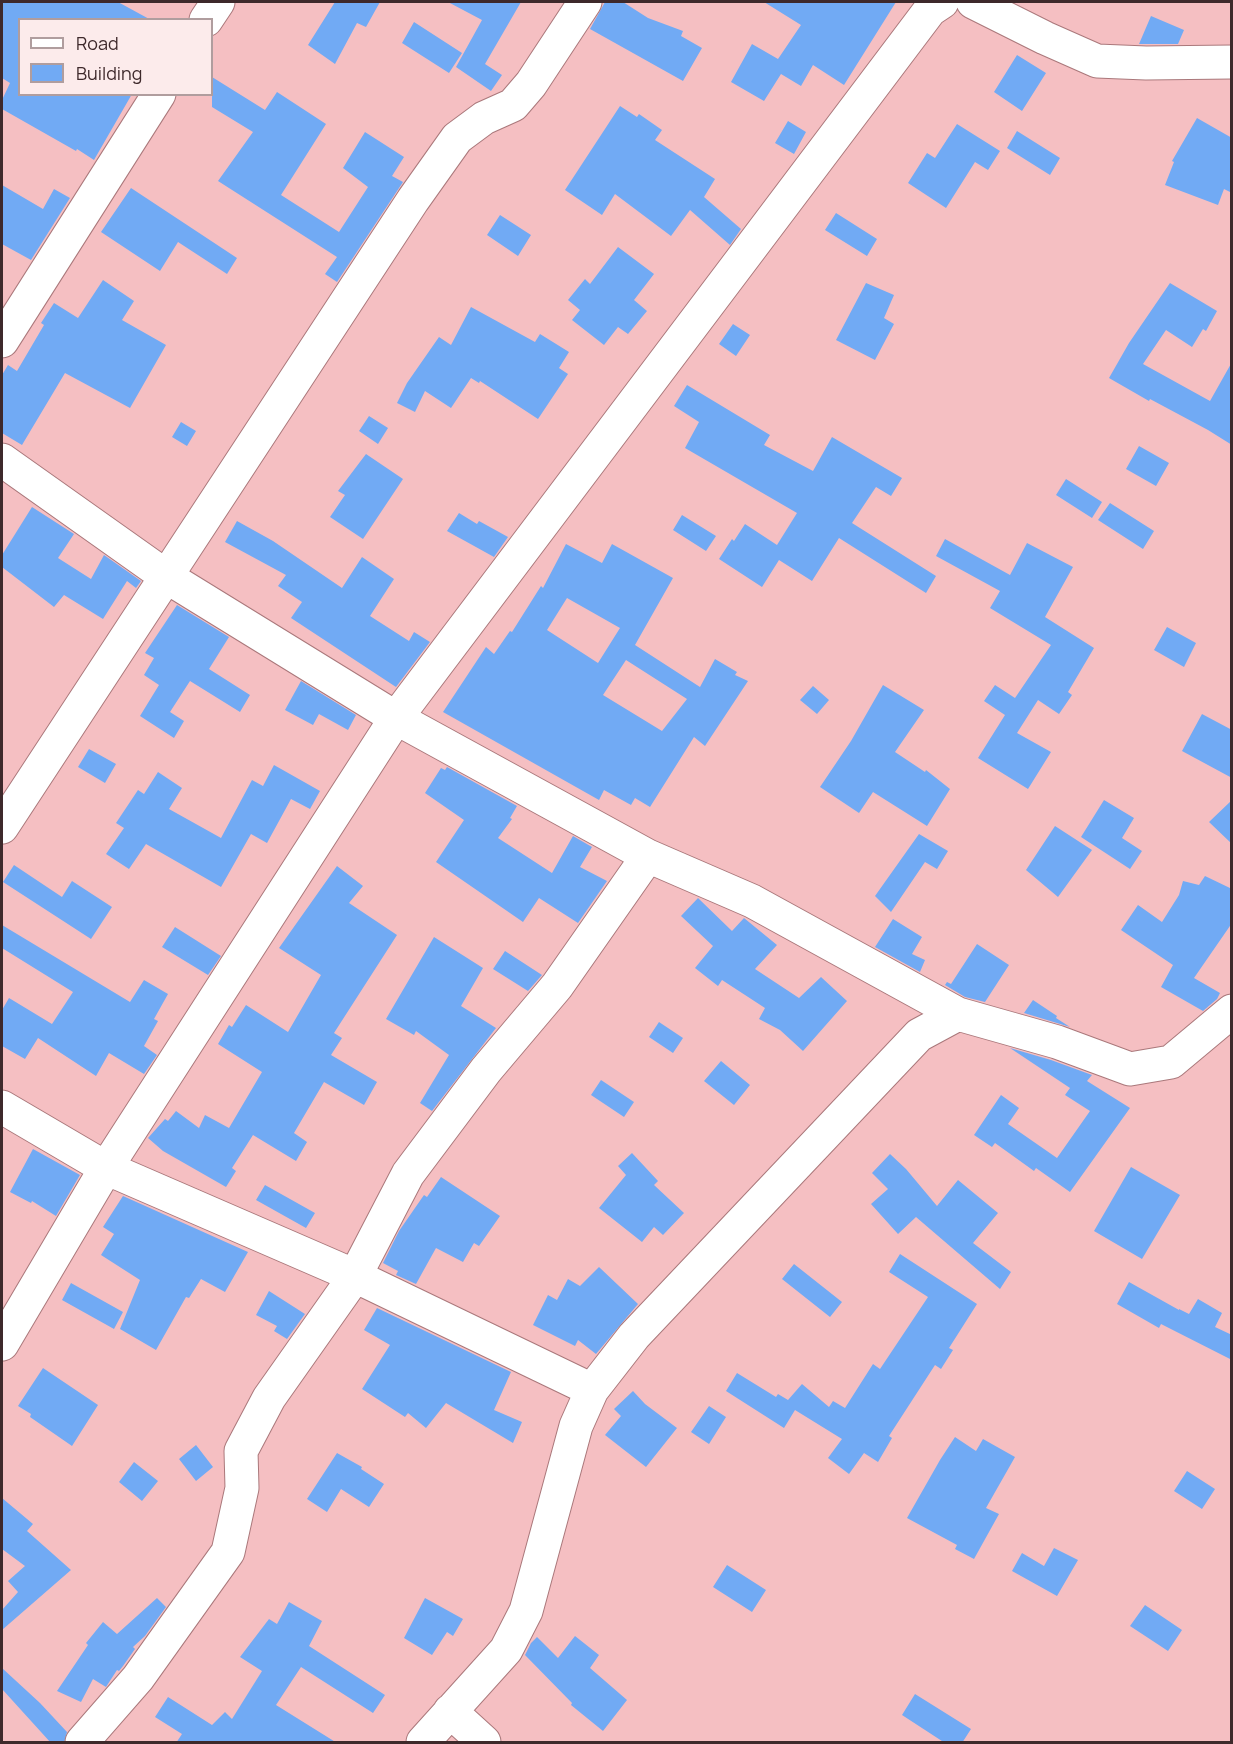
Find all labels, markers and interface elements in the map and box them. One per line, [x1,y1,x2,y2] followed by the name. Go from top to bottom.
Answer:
[18,18,213,96] legend
[76,31,119,55] text: Road
[76,61,142,85] text: Building

